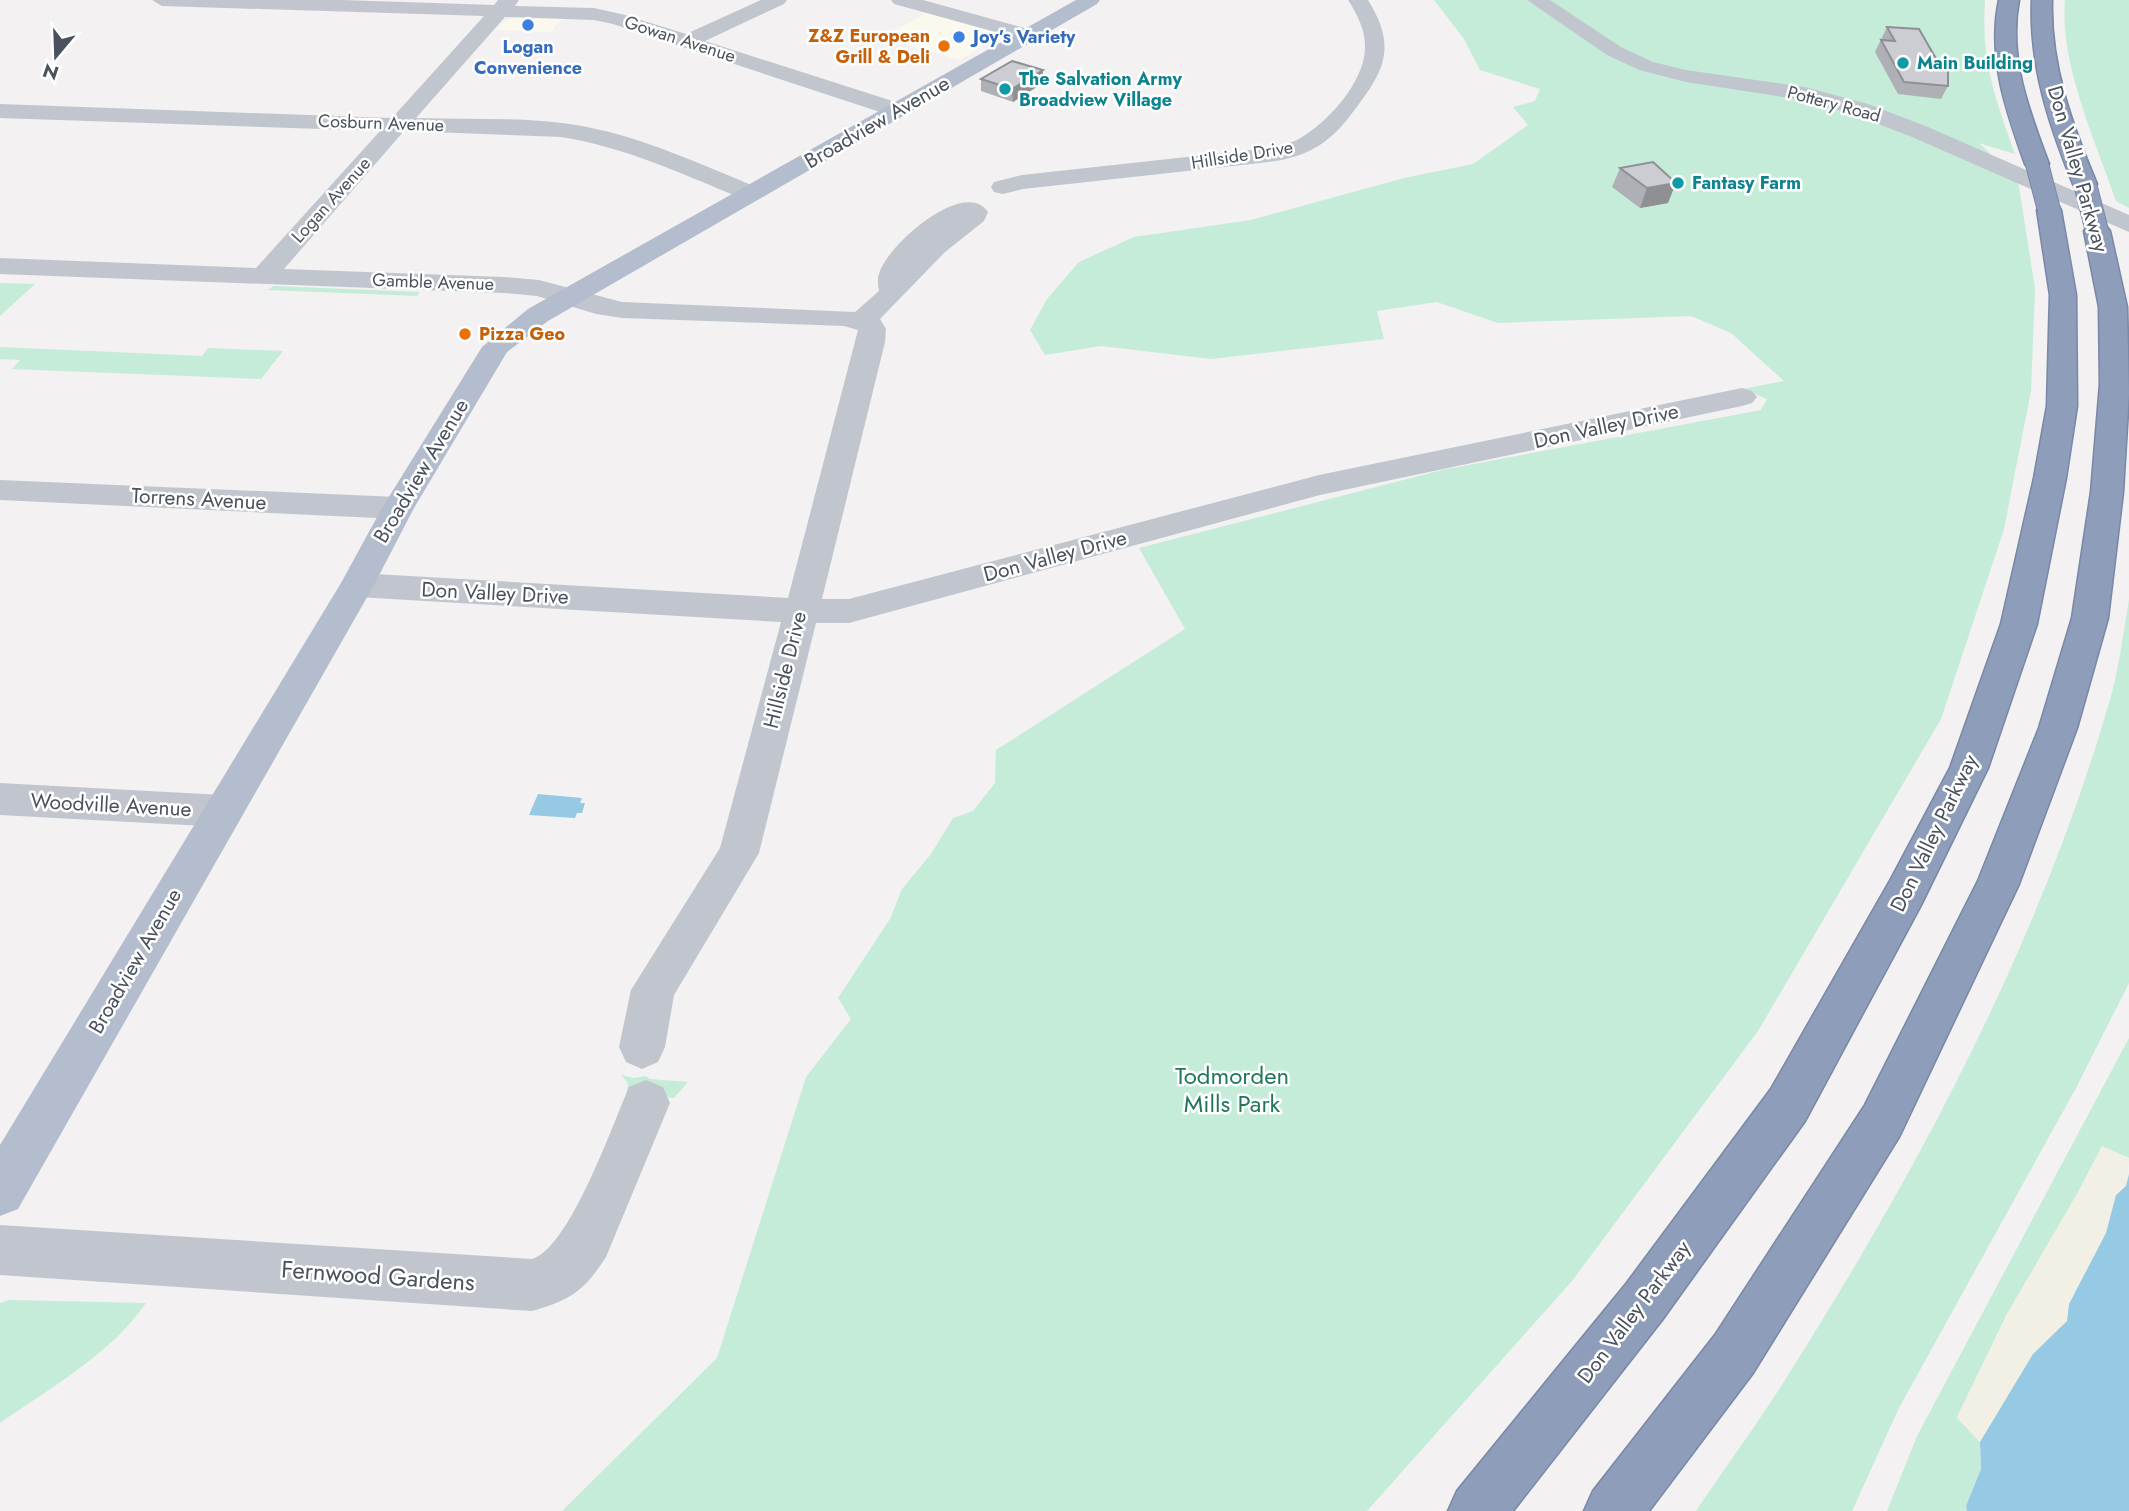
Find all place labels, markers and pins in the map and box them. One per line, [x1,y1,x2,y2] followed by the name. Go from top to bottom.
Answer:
[520,17,536,33] marker: Logan Convenience
[808,23,930,70] place label: Z&Z European Grill & Deli
[970,24,1076,50] place label: Joy’s Variety
[951,29,967,45] marker: Joy’s Variety
[474,34,582,81] place label: Logan Convenience
[936,38,952,54] marker: Z&Z European Grill & Deli
[1917,50,2033,76] place label: Main Building
[1895,55,1911,71] marker: Main Building
[1019,66,1182,113] place label: The Salvation Army Broadview Village
[997,81,1013,97] marker: The Salvation Army Broadview Village
[1692,170,1801,196] place label: Fantasy Farm
[1670,175,1686,191] marker: Fantasy Farm
[479,321,566,347] place label: Pizza Geo
[457,326,473,342] marker: Pizza Geo

